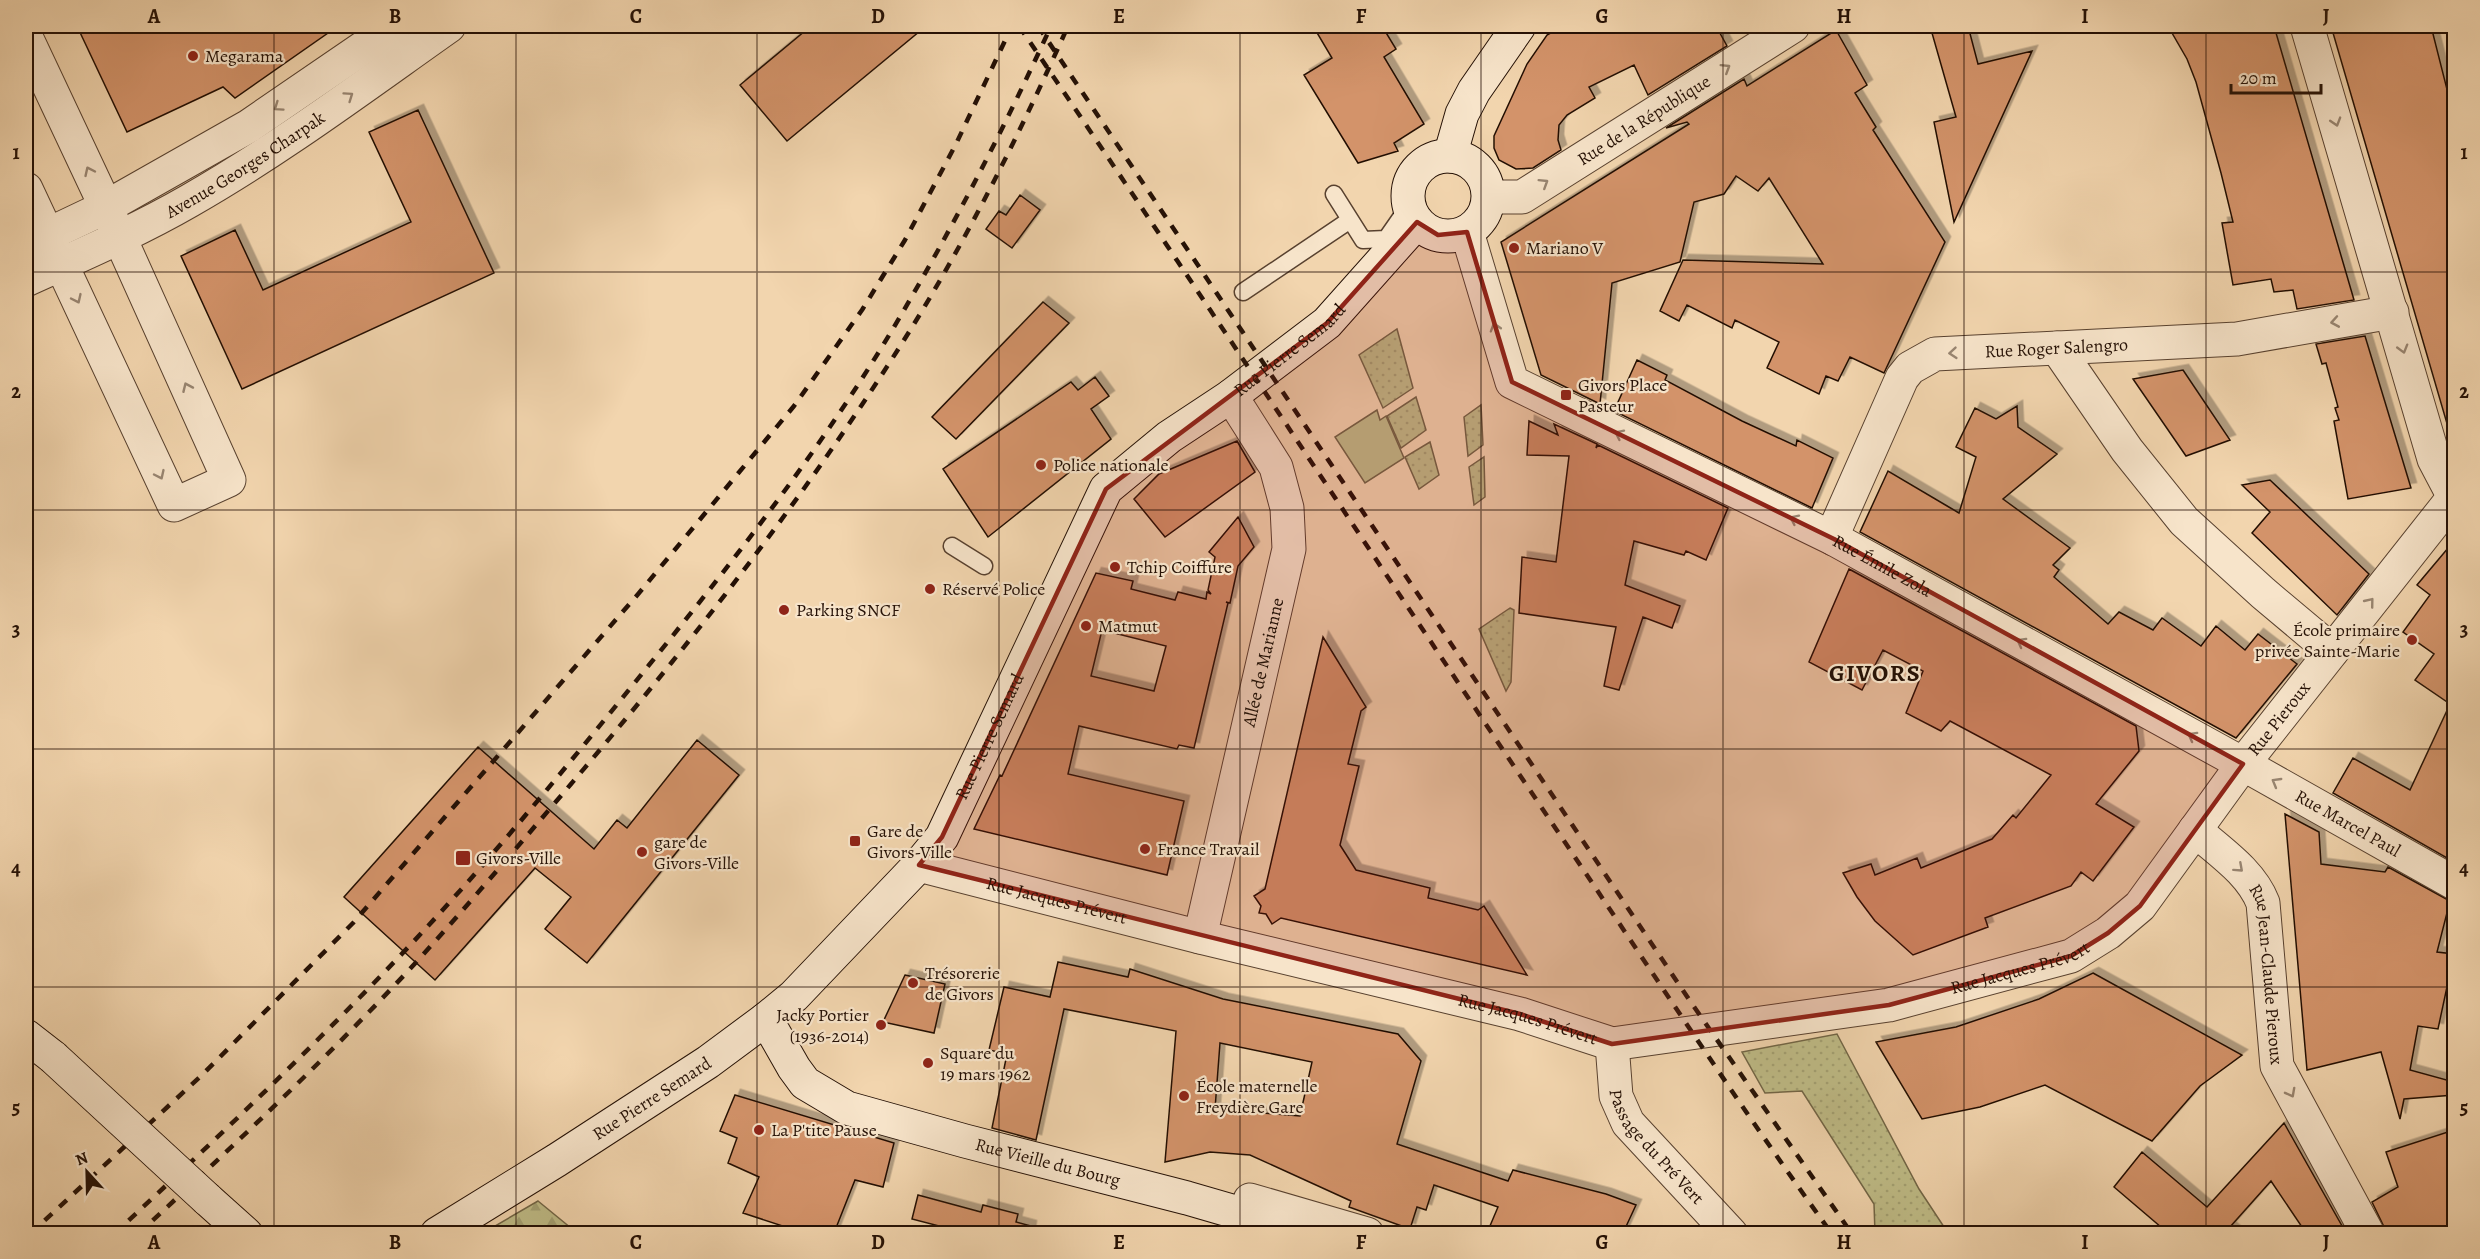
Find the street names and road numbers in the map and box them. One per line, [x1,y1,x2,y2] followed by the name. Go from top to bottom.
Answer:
[1573,69,1715,171] street label: Rue de la République
[160,106,330,224] street label: Avenue Georges Charpak
[1229,298,1351,402] street label: Rue Pierre Semard
[1984,332,2129,364] street label: Rue Roger Salengro
[1828,529,1937,603] street label: Rue Émile Zola
[1236,595,1289,730] street label: Allée de Marianne
[949,669,1030,803] street label: Rue Pierre Semard
[2242,676,2316,761] street label: Rue Pieroux
[2291,784,2405,863] street label: Rue Marcel Paul
[984,871,1129,930] street label: Rue Jacques Prévert
[2243,879,2289,1066] street label: Rue Jean-Claude Pieroux
[1948,935,2094,1000] street label: Rue Jacques Prévert
[1456,988,1601,1050] street label: Rue Jacques Prévert
[588,1051,716,1146] street label: Rue Pierre Semard
[1604,1088,1710,1210] street label: Passage du Pré Vert
[973,1132,1123,1192] street label: Rue Vieille du Bourg

